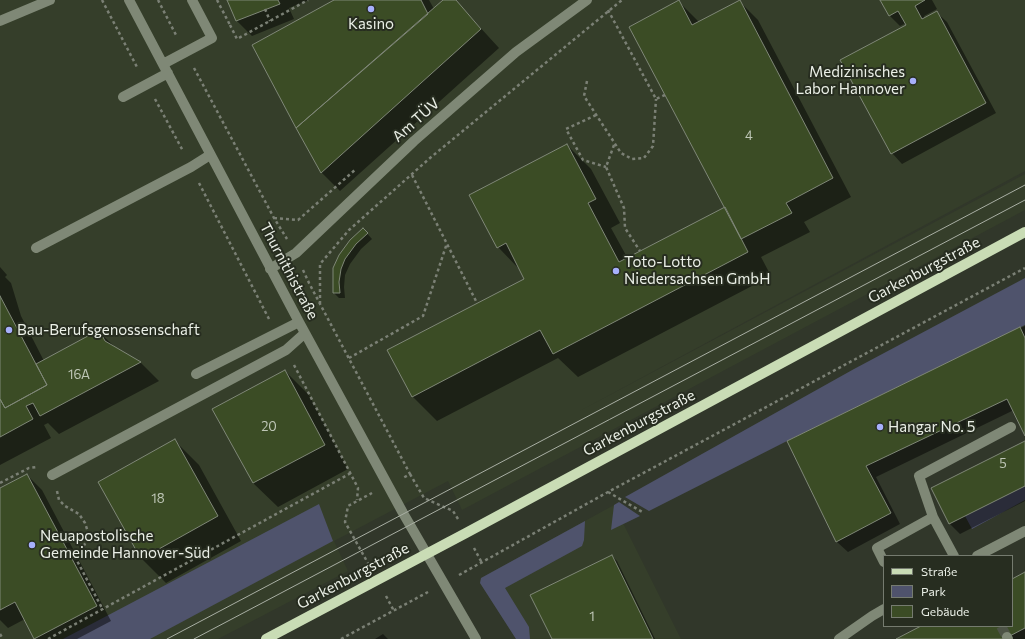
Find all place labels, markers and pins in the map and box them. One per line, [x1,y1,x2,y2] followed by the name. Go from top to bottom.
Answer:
[366,4,376,14] marker: Kasino
[348,15,394,33] place label: Kasino
[796,63,905,98] place label: Medizinisches Labor Hannover
[908,76,918,86] marker: Medizinisches Labor Hannover
[624,253,770,288] place label: Toto-Lotto Niedersachsen GmbH
[611,266,621,276] marker: Toto-Lotto Niedersachsen GmbH
[17,321,200,339] place label: Bau-Berufsgenossenschaft
[4,325,14,335] marker: Bau-Berufsgenossenschaft
[888,418,975,436] place label: Hangar No. 5
[875,422,885,432] marker: Hangar No. 5
[40,527,210,562] place label: Neuapostolische Gemeinde Hannover-Süd
[27,540,37,550] marker: Neuapostolische Gemeinde Hannover-Süd

